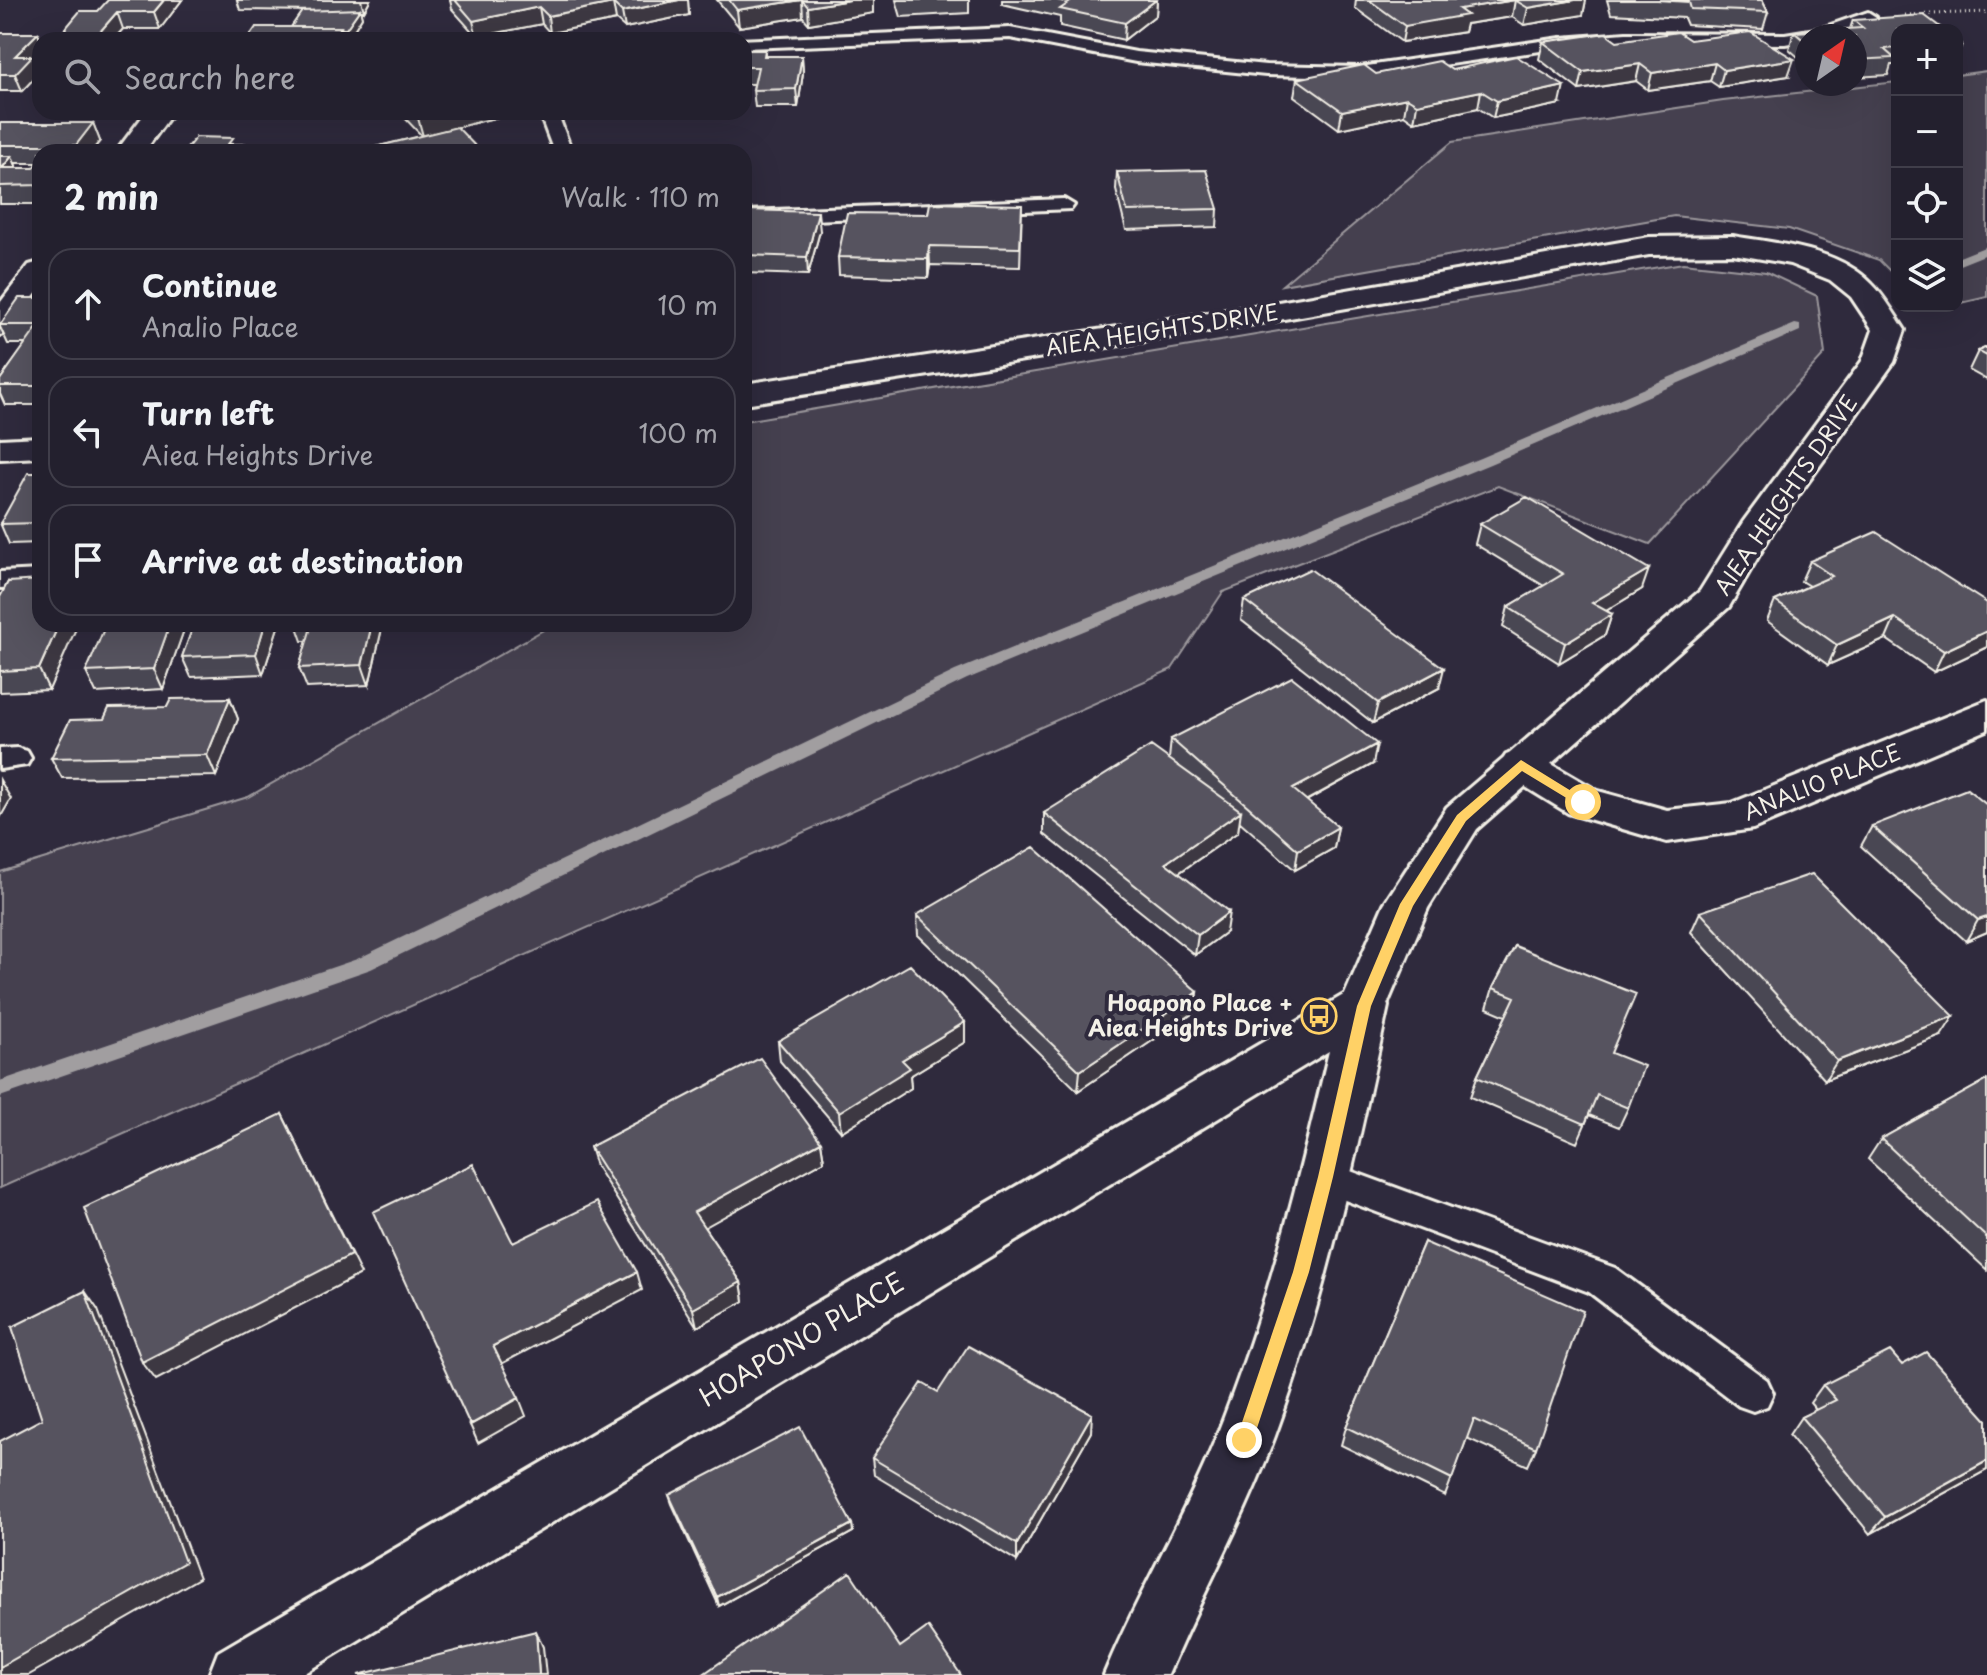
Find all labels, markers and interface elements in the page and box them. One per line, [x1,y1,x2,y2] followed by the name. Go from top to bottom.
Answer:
[1795,24,1867,96] north arrow
[1891,24,1963,312] map controls
[1891,24,1963,96] button: +
[32,32,752,120] search box
[60,54,104,98] icon: search
[124,54,296,99] text: Search here
[1891,96,1963,168] button: −
[1891,168,1963,240] button: locate
[64,170,159,222] text: 2 min
[561,177,720,216] text: Walk · 110 m
[1891,240,1963,312] button: layers
[142,262,277,307] text: Continue
[66,282,110,326] icon: ahead
[657,285,718,324] text: 10 m
[1043,294,1281,363] street label: AIEA HEIGHTS DRIVE
[142,307,299,346] text: Analio Place
[1705,387,1864,601] street label: AIEA HEIGHTS DRIVE
[142,390,274,435] text: Turn left
[66,410,110,454] icon: left
[638,413,718,452] text: 100 m
[142,435,373,474] text: Aiea Heights Drive
[66,538,110,582] icon: arrive
[142,538,464,583] text: Arrive at destination
[1738,734,1905,827] street label: ANALIO PLACE
[1565,784,1601,820] route start
[1088,985,1293,1043] place label: Hoapono Place + Aiea Heights Drive
[1300,997,1338,1035] bus stop icon: Hoapono Place + Aiea Heights Drive
[691,1262,911,1416] street label: HOAPONO PLACE
[1226,1422,1262,1458] route end

